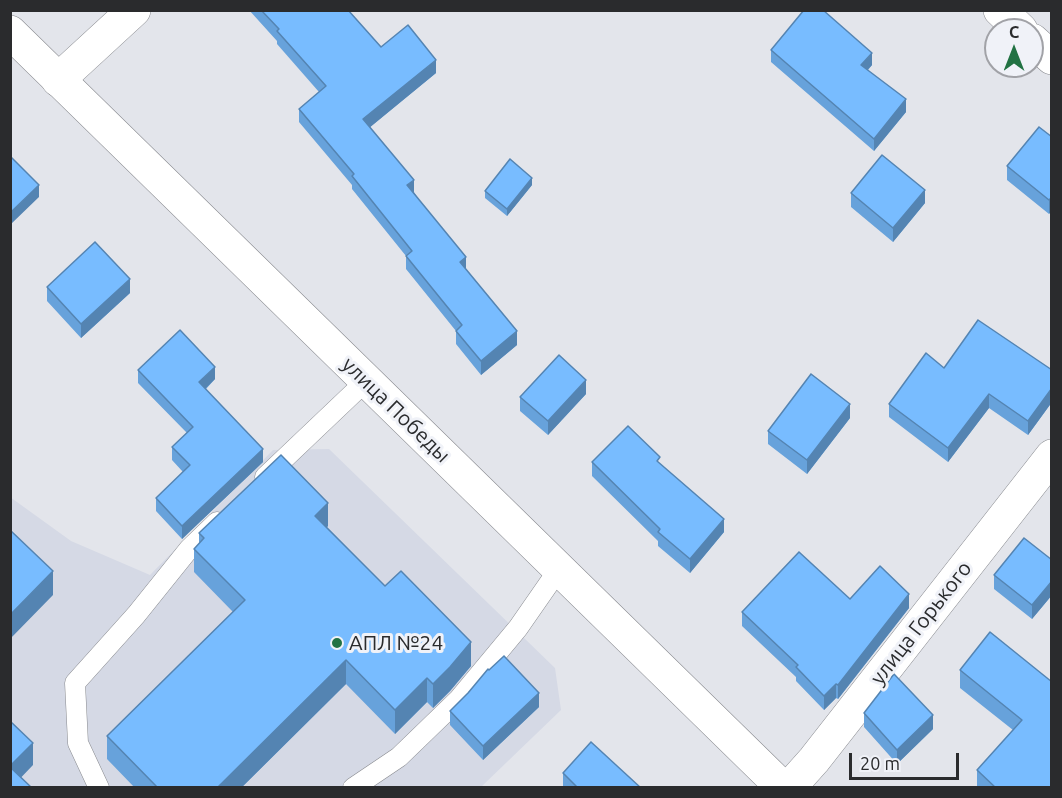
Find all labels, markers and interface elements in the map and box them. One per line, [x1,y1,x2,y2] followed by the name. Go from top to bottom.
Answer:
[984,18,1044,78] north arrow
[1009,23,1019,41] text: С
[337,352,455,468] street label: улица Победы
[865,556,977,690] street label: улица Горького
[349,630,443,656] place label: АПЛ №24
[330,636,344,650] marker: АПЛ №24
[852,741,962,779] scale bar
[860,753,900,773] text: 20 m

